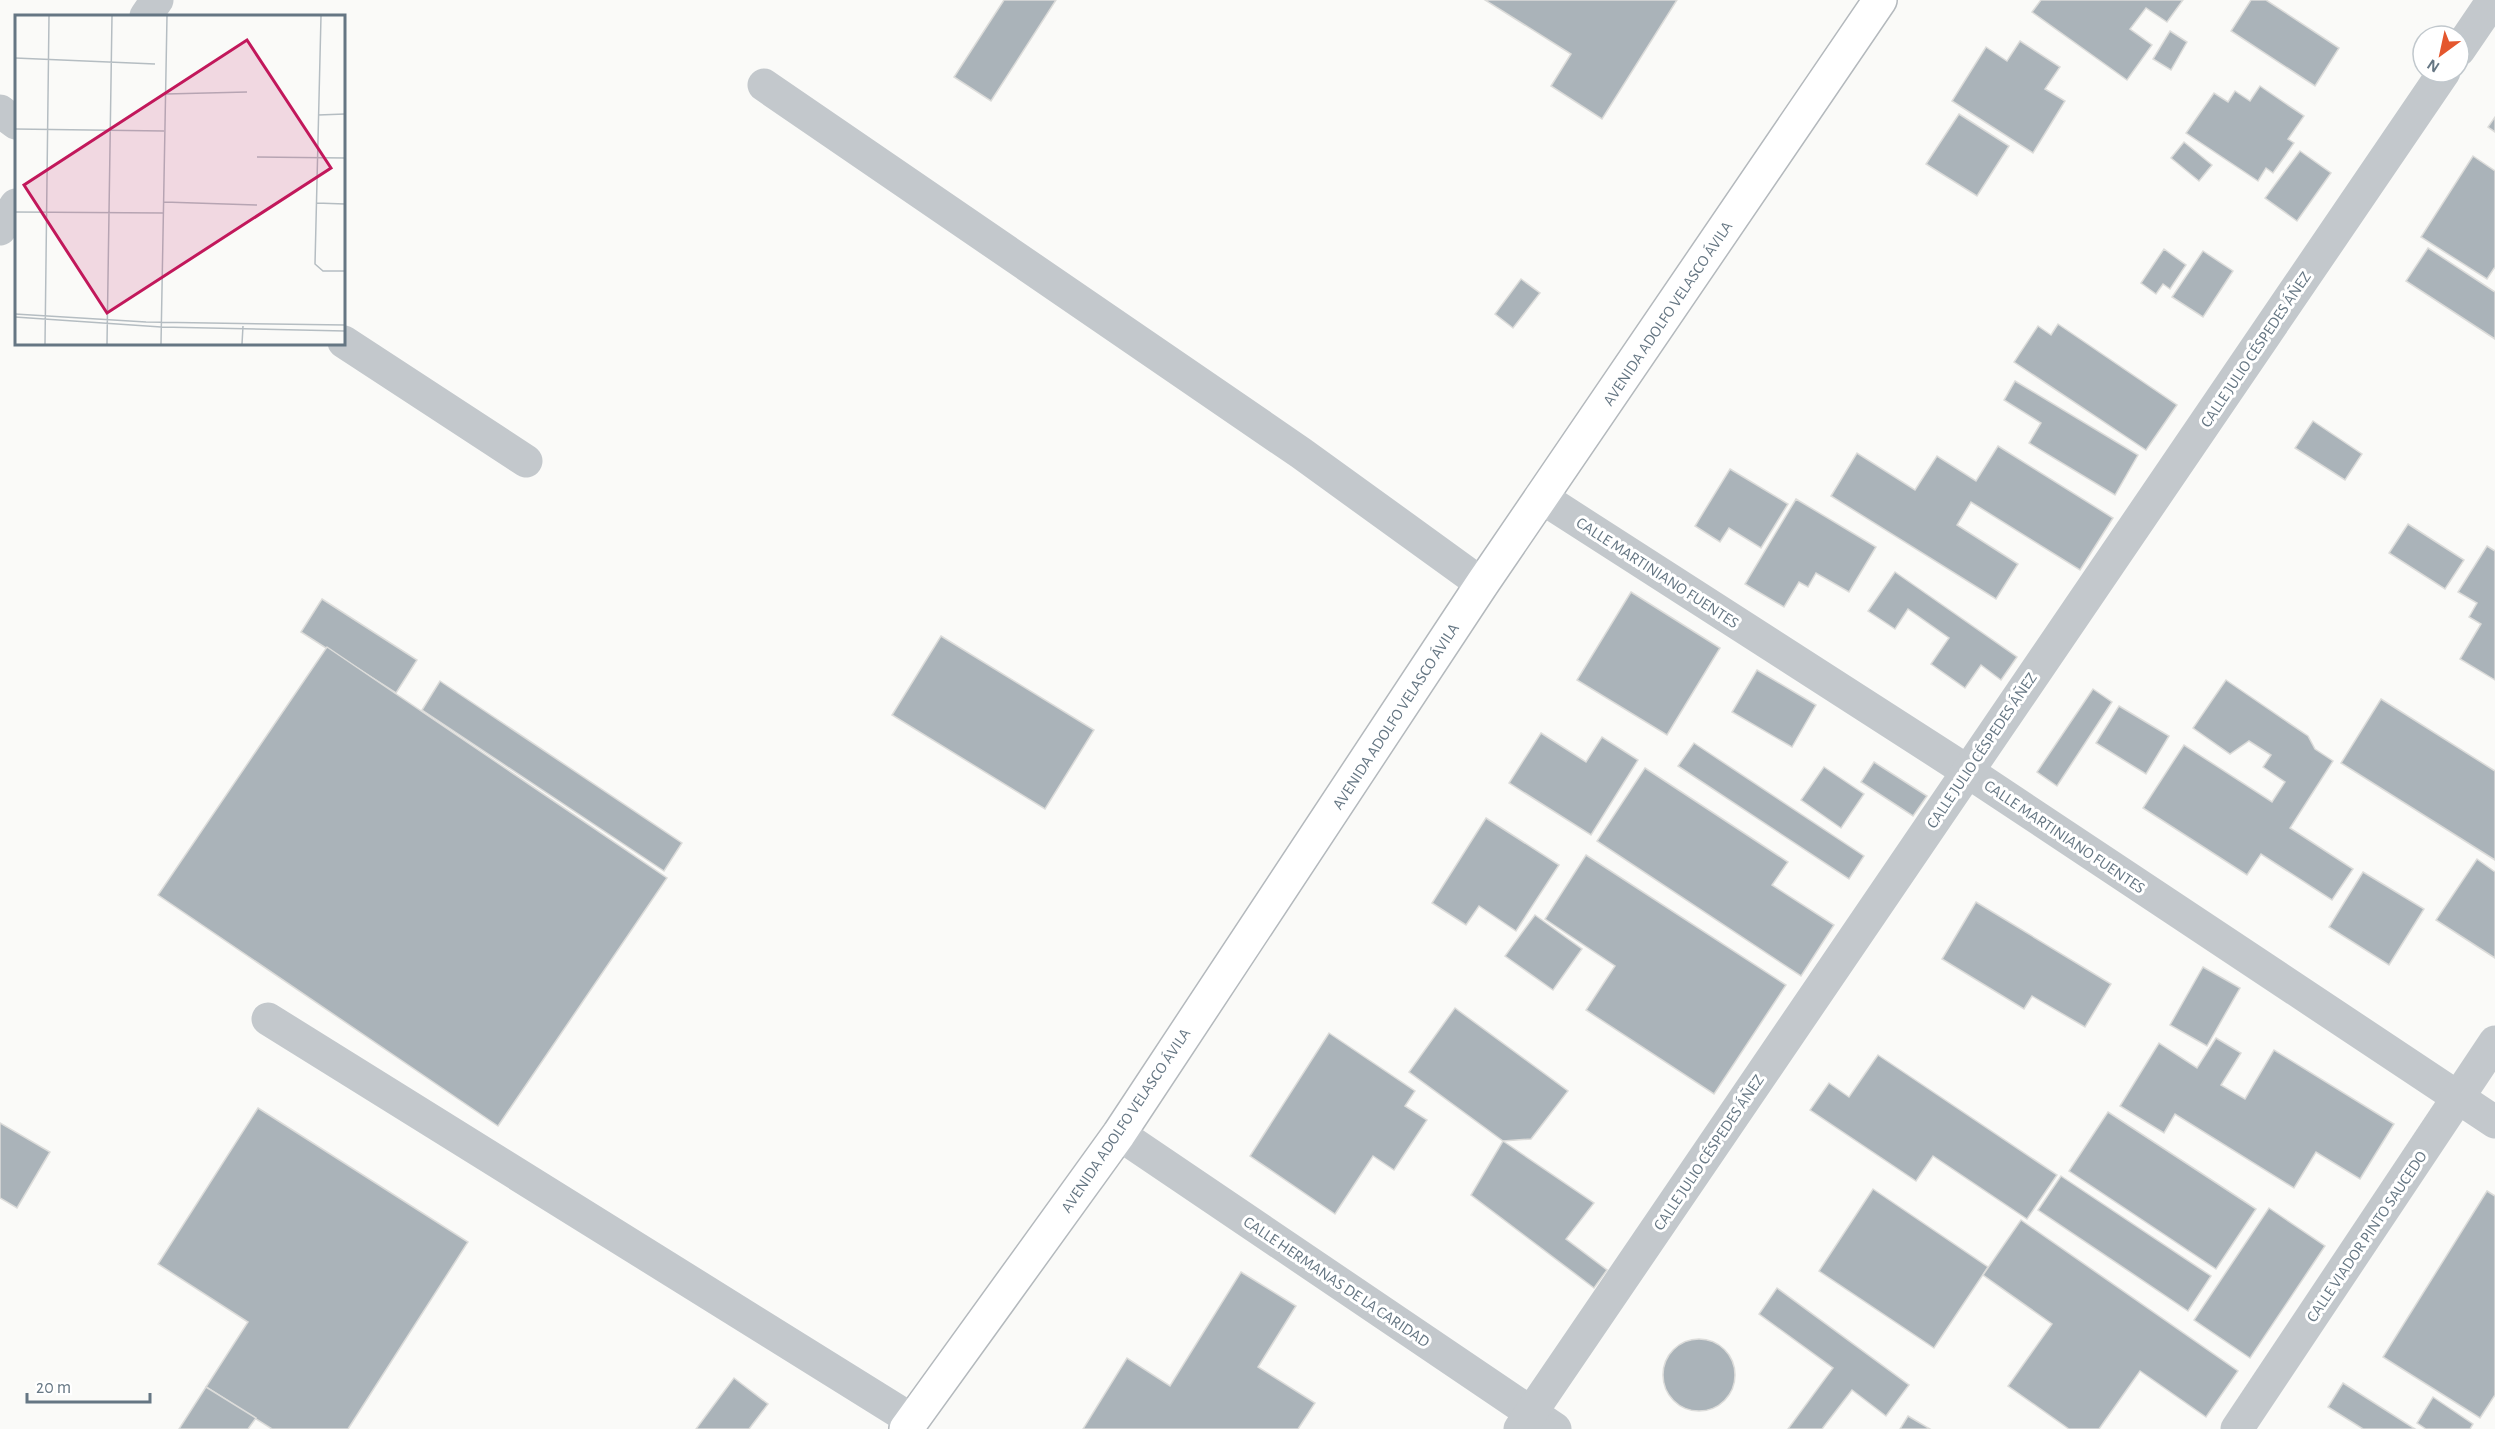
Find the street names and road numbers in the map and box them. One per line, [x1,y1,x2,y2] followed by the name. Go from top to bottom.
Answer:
[1598,217,1736,409] street label: AVENIDA ADOLFO VELASCO ÁVILA
[2196,268,2314,430] street label: CALLE JULIO CÉSPEDES ÁÑEZ
[1573,514,1741,631] street label: CALLE MARTINIANO FUENTES
[1328,620,1462,812] street label: AVENIDA ADOLFO VELASCO ÁVILA
[1922,669,2040,831] street label: CALLE JULIO CÉSPEDES ÁÑEZ
[1981,777,2148,897] street label: CALLE MARTINIANO FUENTES
[1056,1024,1194,1216] street label: AVENIDA ADOLFO VELASCO ÁVILA
[1649,1071,1767,1233] street label: CALLE JULIO CÉSPEDES ÁÑEZ
[2304,1148,2430,1325] street label: CALLE VIADOR PINTO SAUCEDO
[1240,1213,1432,1350] street label: CALLE HERMANAS DE LA CARIDAD

